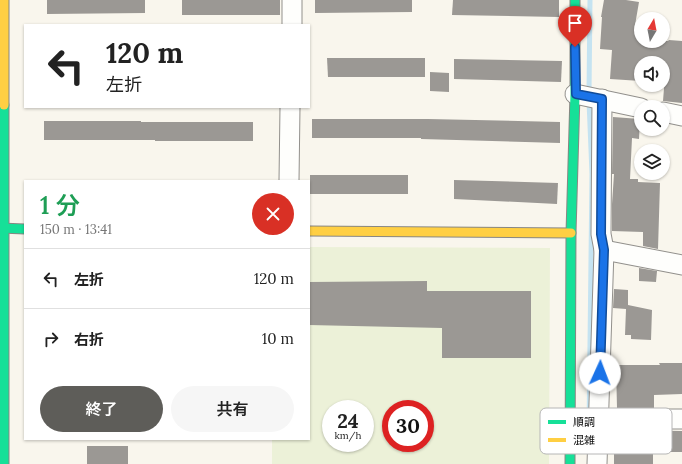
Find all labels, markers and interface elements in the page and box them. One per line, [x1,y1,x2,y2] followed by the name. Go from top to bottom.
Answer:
[558,6,592,47] pin
[564,12,586,34] icon: arrive
[634,12,670,48] north arrow
[634,12,670,180] map controls
[106,35,183,71] text: 120 m
[40,40,92,92] icon: left
[634,56,670,92] button: sound
[106,73,142,96] text: 左折
[634,100,670,136] button: search
[634,144,670,180] button: layers
[40,190,80,221] text: 1 分
[252,193,294,235] button: close
[40,221,112,238] text: 150 m · 13:41
[40,268,62,290] icon: left
[254,269,294,288] text: 120 m
[74,270,104,289] text: 左折
[40,328,62,350] icon: right
[262,329,294,348] text: 10 m
[74,330,104,349] text: 右折
[579,352,621,394] position arrow
[40,386,163,432] button: 終了
[171,386,294,432] button: 共有
[382,400,434,452] speed limit sign: 30
[337,408,359,433] text: 24
[540,408,672,454] legend
[573,415,595,429] text: 順調
[334,429,362,442] text: km/h
[573,433,595,447] text: 混雑

